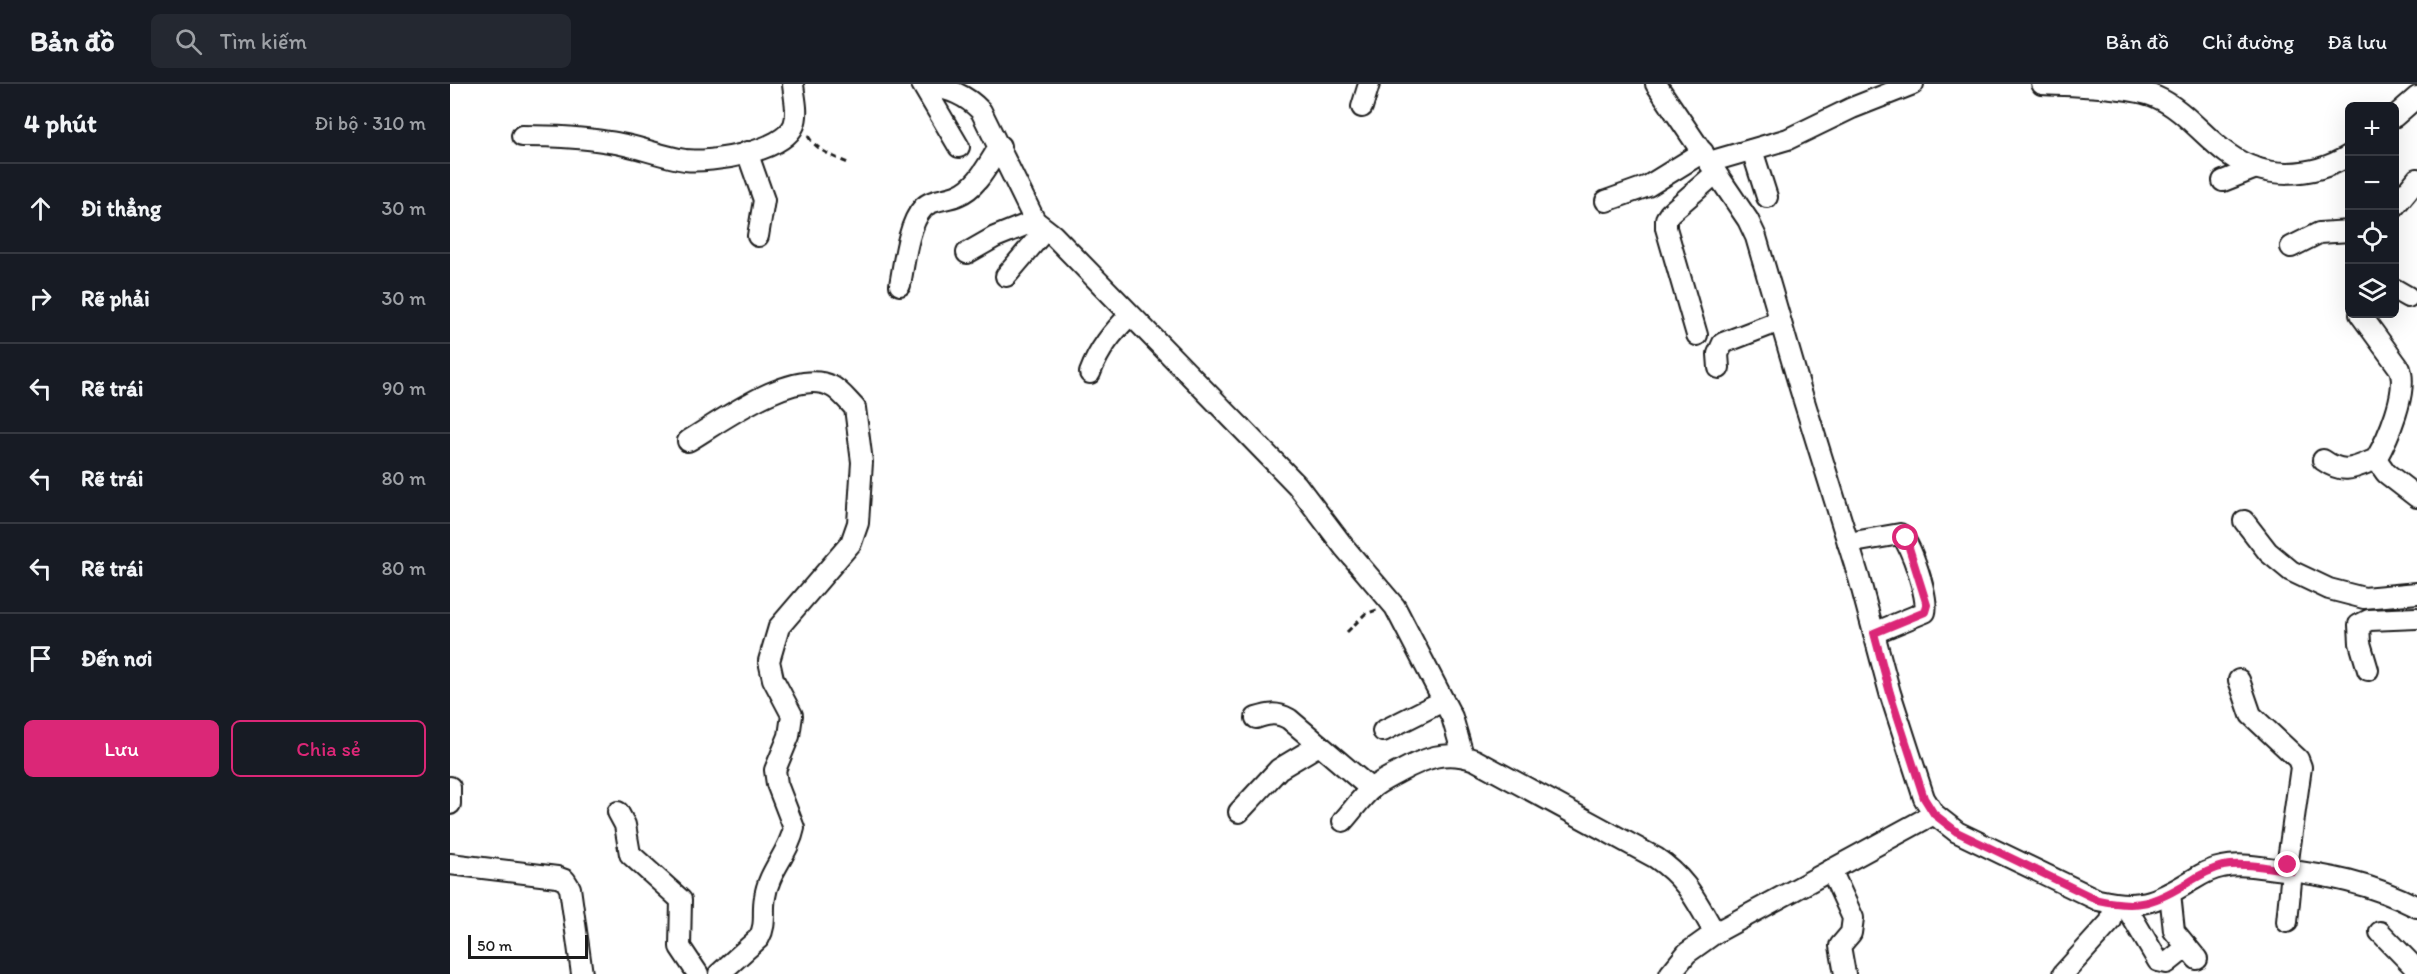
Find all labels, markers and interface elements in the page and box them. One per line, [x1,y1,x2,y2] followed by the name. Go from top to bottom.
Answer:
[151,14,571,68] search box
[30,24,115,58] text: Bản đồ
[172,25,205,58] icon: search
[220,28,307,55] text: Tìm kiếm
[2105,29,2169,54] text: Bản đồ
[2202,29,2294,54] text: Chỉ đường
[2327,29,2387,54] text: Đã lưu
[2345,102,2399,318] map controls
[2345,102,2399,156] button: +
[24,107,97,139] text: 4 phút
[315,111,426,135] text: Đi bộ · 310 m
[2345,156,2399,210] button: −
[24,192,57,225] icon: ahead
[81,195,161,222] text: Đi thẳng
[381,196,426,220] text: 30 m
[2345,210,2399,264] button: locate
[2345,264,2399,318] button: layers
[24,282,57,315] icon: right
[81,285,150,312] text: Rẽ phải
[381,286,426,310] text: 30 m
[24,372,57,405] icon: left
[81,375,143,402] text: Rẽ trái
[382,376,426,400] text: 90 m
[24,462,57,495] icon: left
[81,465,143,492] text: Rẽ trái
[381,466,426,490] text: 80 m
[1892,524,1918,550] route start
[24,552,57,585] icon: left
[81,555,143,582] text: Rẽ trái
[381,556,426,580] text: 80 m
[24,642,57,675] icon: arrive
[81,645,153,672] text: Đến nơi
[24,720,219,777] button: Lưu
[231,720,426,777] button: Chia sẻ
[2274,851,2300,877] route end
[468,932,588,960] scale bar
[477,936,512,955] text: 50 m

